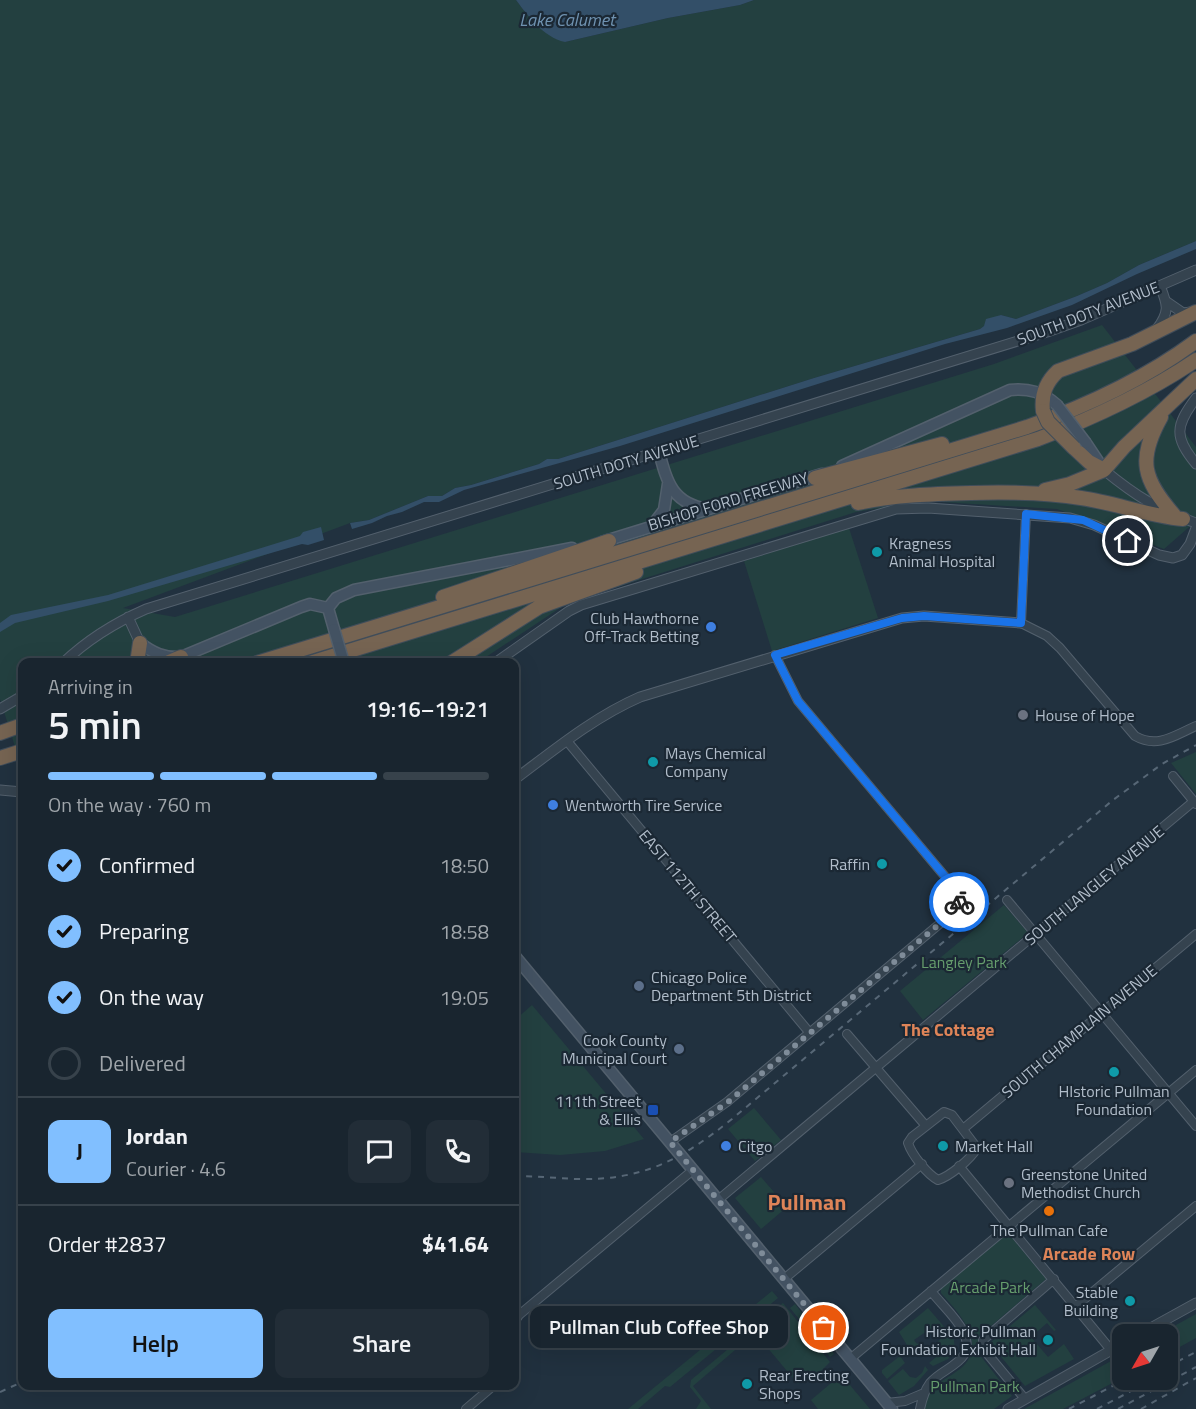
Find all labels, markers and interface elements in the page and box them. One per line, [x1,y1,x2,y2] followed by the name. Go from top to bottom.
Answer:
[519,6,617,33] water label: Lake Calumet
[1013,275,1163,351] street label: SOUTH DOTY AVENUE
[550,428,702,495] street label: SOUTH DOTY AVENUE
[645,465,812,537] street label: BISHOP FORD FREEWAY
[1102,515,1153,566] pin
[1111,524,1144,557] icon: home
[889,531,995,573] place label: Kragness Animal Hospital
[870,545,884,559] marker: Kragness Animal Hospital
[584,606,699,648] place label: Club Hawthorne Off-Track Betting
[704,620,718,634] marker: Club Hawthorne Off-Track Betting
[48,671,133,702] text: Arriving in
[366,692,489,726] text: 19:16–19:21
[48,695,142,754] text: 5 min
[1035,703,1135,727] place label: House of Hope
[1016,708,1030,722] marker: House of Hope
[665,741,766,783] place label: Mays Chemical Company
[646,755,660,769] marker: Mays Chemical Company
[48,789,211,820] text: On the way · 760 m
[565,793,722,817] place label: Wentworth Tire Service
[546,798,560,812] marker: Wentworth Tire Service
[1019,819,1169,951] street label: SOUTH LANGLEY AVENUE
[633,824,743,948] street label: EAST 112TH STREET
[99,848,195,882] text: Confirmed
[48,849,81,882] icon: check
[440,850,489,881] text: 18:50
[829,852,870,876] place label: Raffin
[875,857,889,871] marker: Raffin
[929,872,989,932] courier
[943,886,976,919] icon: bike
[99,914,189,948] text: Preparing
[48,915,81,948] icon: check
[440,916,489,947] text: 18:58
[921,950,1007,974] park label: Langley Park
[996,958,1162,1103] street label: SOUTH CHAMPLAIN AVENUE
[651,965,812,1007] place label: Chicago Police Department 5th District
[632,979,646,993] marker: Chicago Police Department 5th District
[99,980,204,1014] text: On the way
[48,981,81,1014] icon: check
[440,982,489,1013] text: 19:05
[902,1016,994,1043] district label: The Cottage
[562,1028,667,1070] place label: Cook County Municipal Court
[672,1042,686,1056] marker: Cook County Municipal Court
[99,1046,186,1080] text: Delivered
[1107,1065,1121,1079] marker: HIstoric Pullman Foundation
[1058,1079,1170,1121] place label: HIstoric Pullman Foundation
[555,1089,641,1131] place label: 111th Street & Ellis
[646,1103,660,1117] marker: 111th Street & Ellis
[126,1119,188,1153] text: Jordan
[348,1120,411,1183] button: chat
[426,1120,489,1183] button: phone
[76,1134,83,1168] text: J
[738,1134,773,1158] place label: Citgo
[955,1134,1033,1158] place label: Market Hall
[719,1139,733,1153] marker: Citgo
[936,1139,950,1153] marker: Market Hall
[126,1153,226,1184] text: Courier · 4.6
[1021,1162,1147,1204] place label: Greenstone United Methodist Church
[1002,1176,1016,1190] marker: Greenstone United Methodist Church
[768,1185,846,1219] district label: Pullman
[1042,1204,1056,1218] marker: The Pullman Cafe
[990,1218,1108,1242] place label: The Pullman Cafe
[48,1227,167,1261] text: Order #2837
[422,1227,489,1261] text: $41.64
[1043,1240,1135,1267] district label: Arcade Row
[950,1275,1031,1299] park label: Arcade Park
[1064,1280,1118,1322] place label: Stable Building
[1123,1294,1137,1308] marker: Stable Building
[798,1302,849,1353] pin
[530,1307,788,1349] callout: Pullman Club Coffee Shop
[48,1309,263,1378] button: Help
[275,1309,489,1378] button: Share
[549,1311,769,1342] text: Pullman Club Coffee Shop
[807,1311,840,1344] icon: bag
[881,1319,1036,1361] place label: Historic Pullman Foundation Exhibit Hall
[1112,1324,1178,1390] north arrow
[1112,1324,1178,1390] map controls
[1041,1333,1055,1347] marker: Historic Pullman Foundation Exhibit Hall
[759,1363,849,1405] place label: Rear Erecting Shops
[930,1374,1020,1398] park label: Pullman Park
[740,1377,754,1391] marker: Rear Erecting Shops

